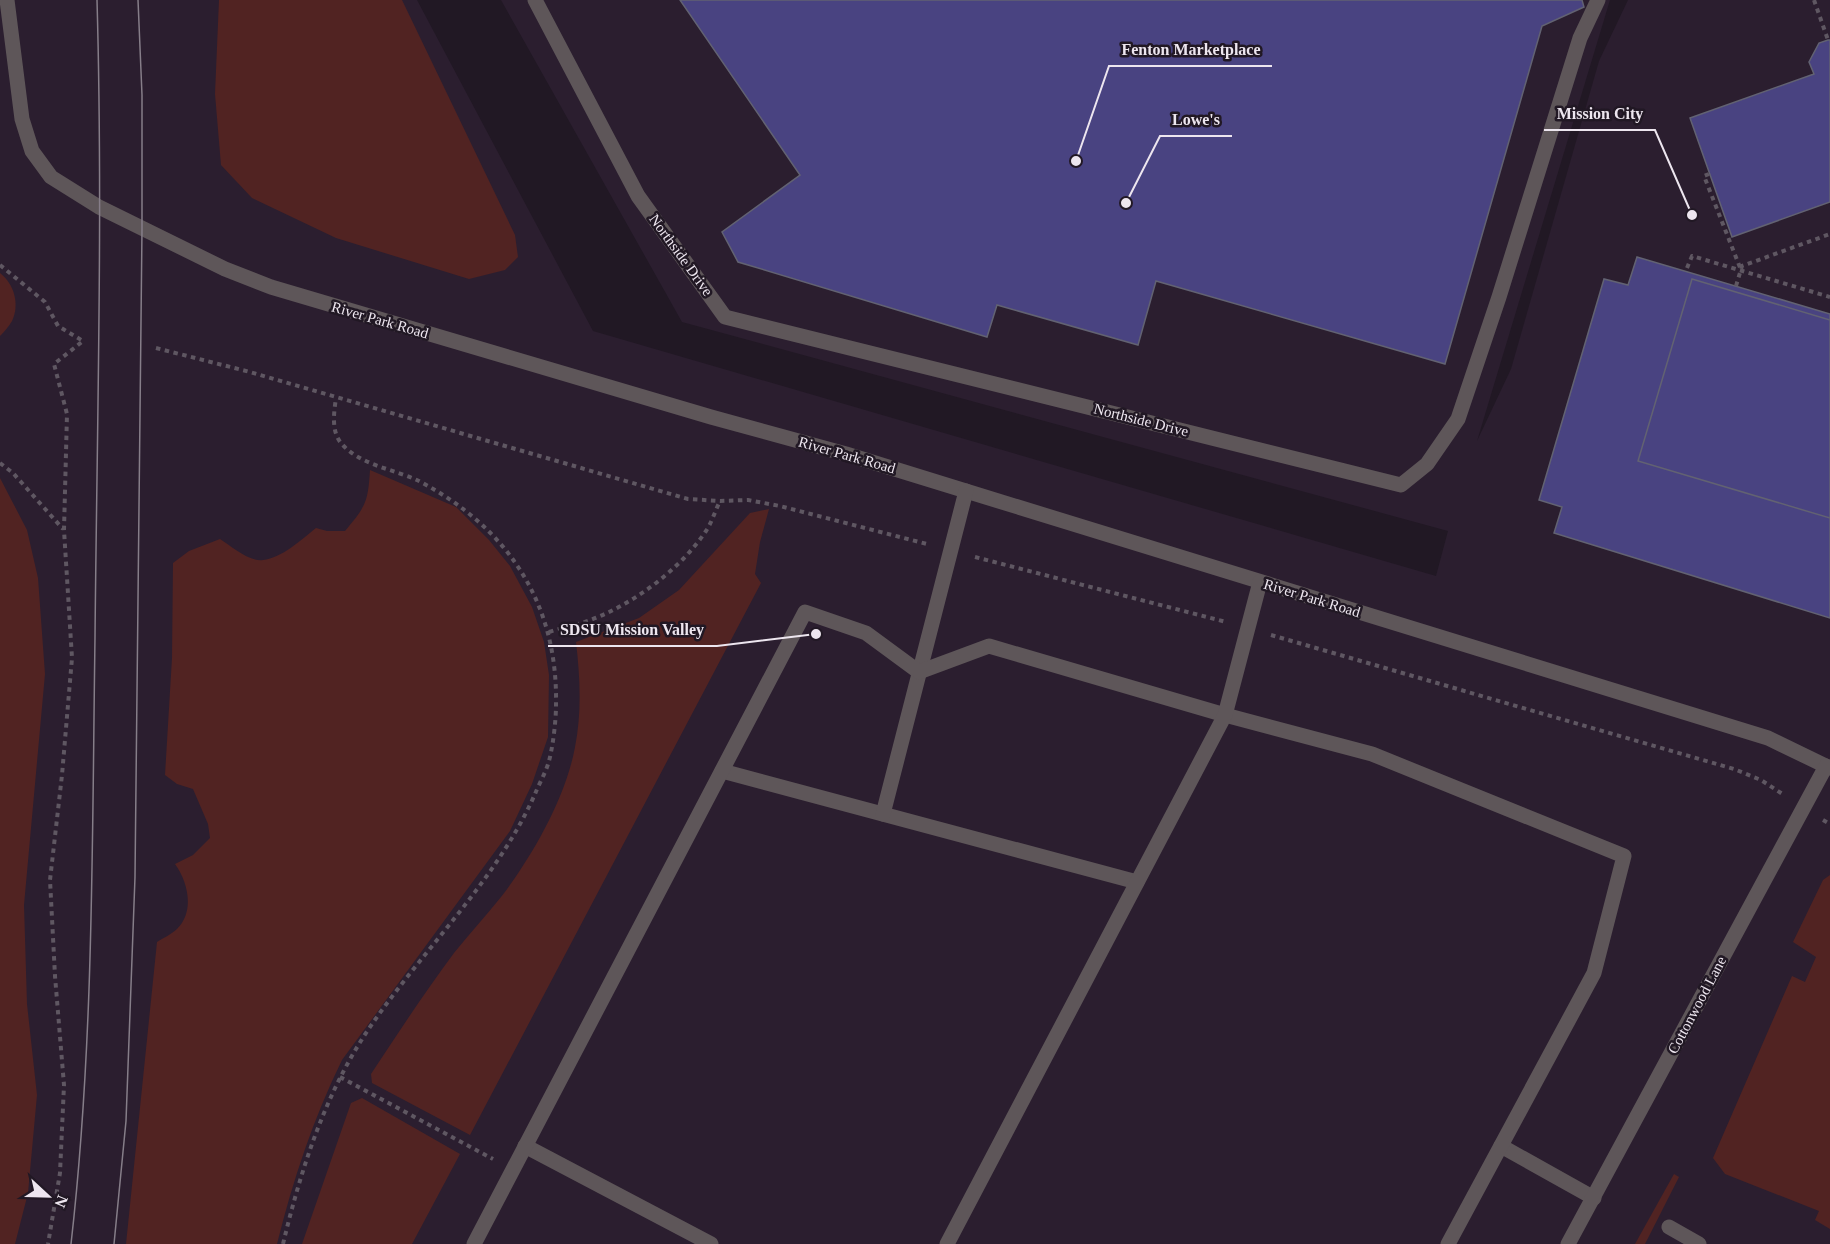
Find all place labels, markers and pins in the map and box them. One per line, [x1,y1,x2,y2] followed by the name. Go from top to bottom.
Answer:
[1109,32,1272,66] callout: Fenton Marketplace
[1544,96,1655,130] callout: Mission City
[1160,102,1232,136] callout: Lowe's
[548,612,717,646] callout: SDSU Mission Valley

